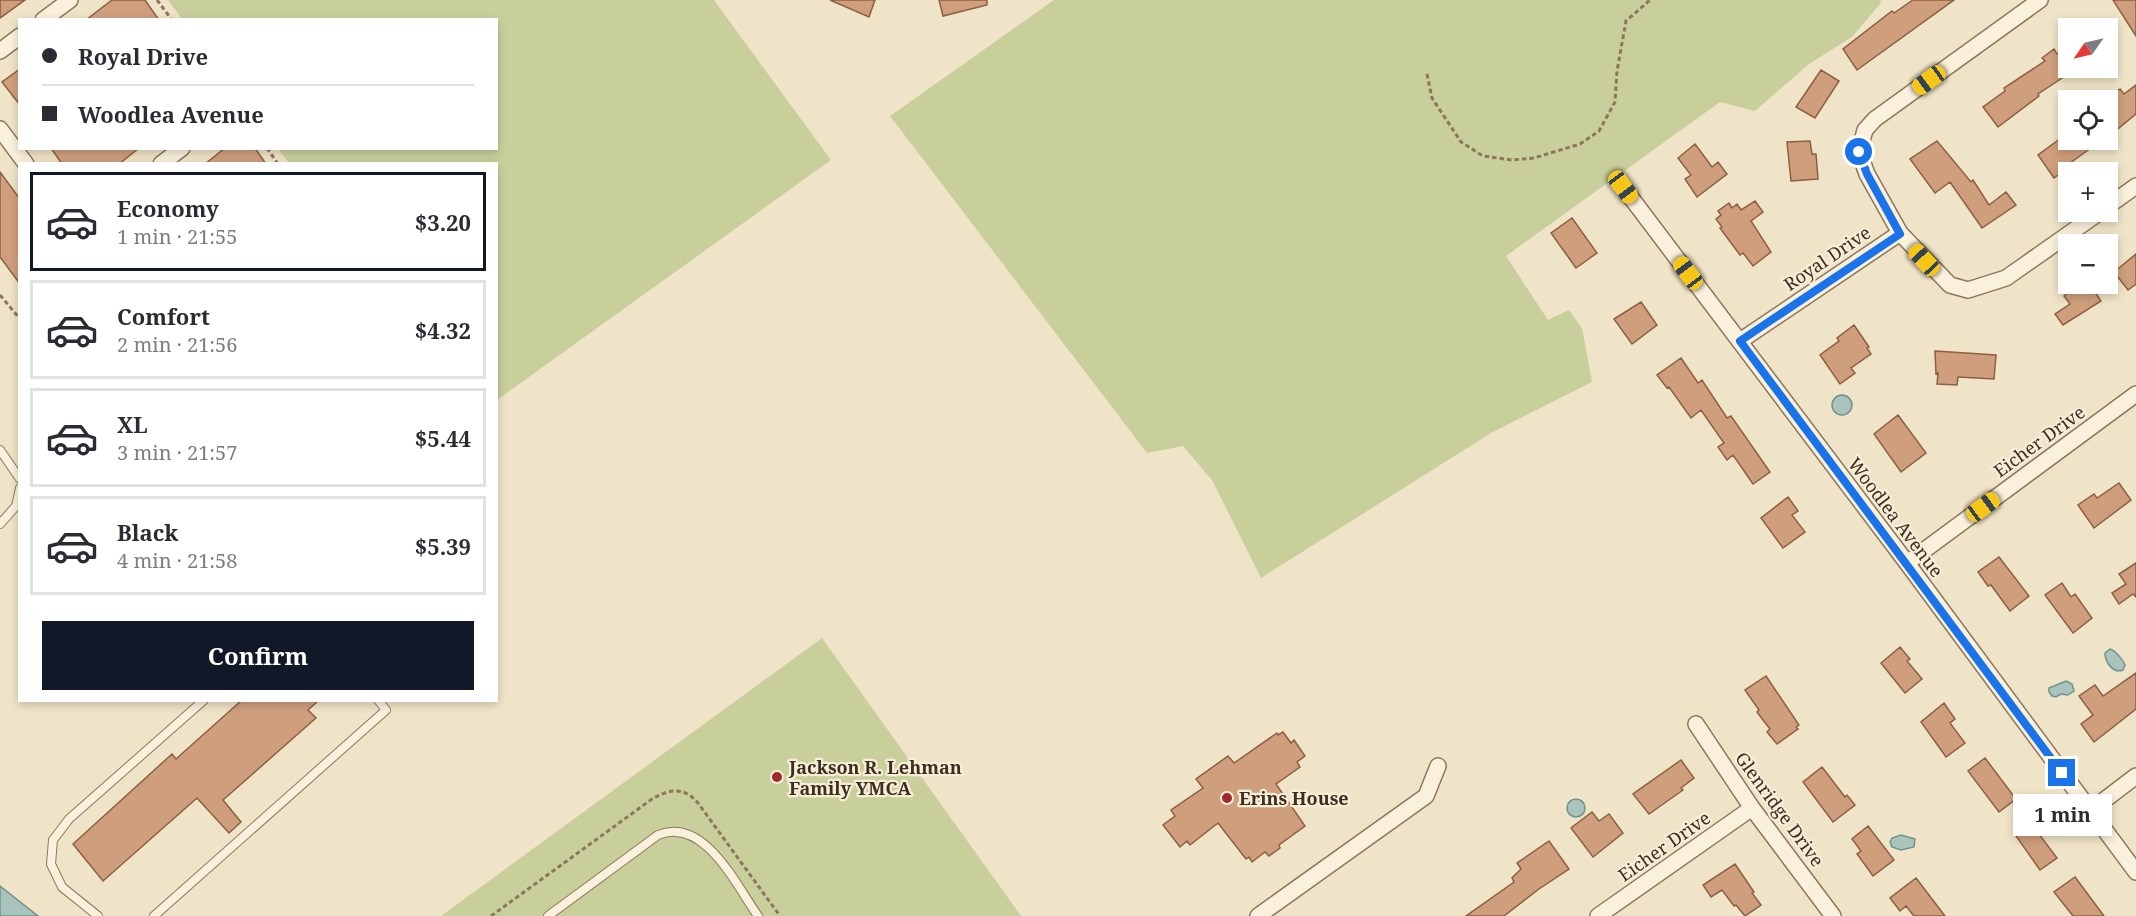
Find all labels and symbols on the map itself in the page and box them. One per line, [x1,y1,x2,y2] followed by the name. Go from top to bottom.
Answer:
[2058,18,2118,78] north arrow
[1909,62,1949,98] car
[1845,138,1872,165] route start
[1605,167,1641,207] car
[1779,220,1875,296] street label: Royal Drive
[1905,241,1943,279] car
[1670,253,1706,293] car
[1988,400,2090,482] street label: Eicher Drive
[1843,452,1949,582] street label: Woodlea Avenue
[1963,489,2003,525] car
[1730,747,1830,871] street label: Glenridge Drive
[788,755,962,800] place label: Jackson R. Lehman Family YMCA
[2048,759,2075,786] route end
[770,770,784,784] marker: Jackson R. Lehman Family YMCA
[1239,786,1349,810] place label: Erins House
[1220,791,1234,805] marker: Erins House
[2012,794,2112,836] callout: 1 min
[1613,805,1715,887] street label: Eicher Drive

